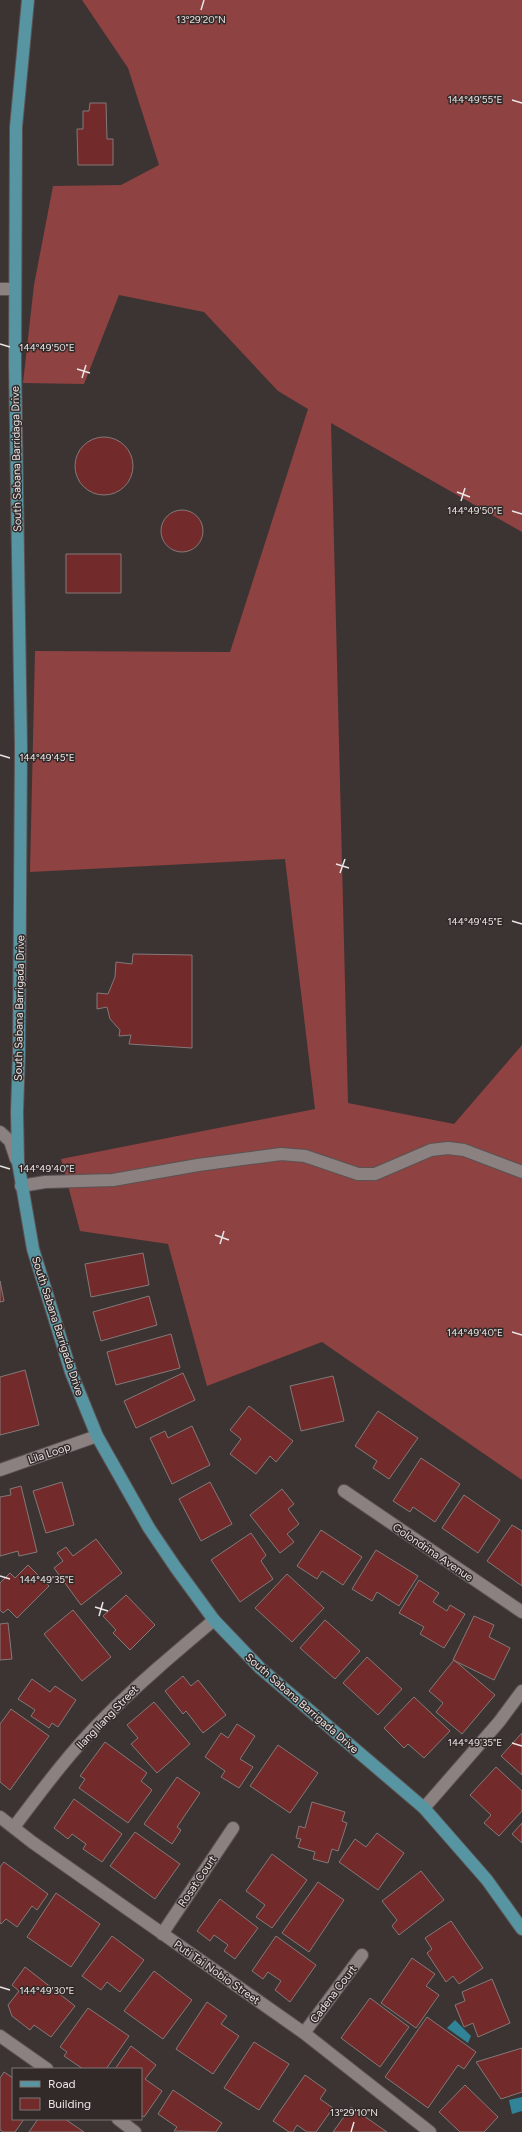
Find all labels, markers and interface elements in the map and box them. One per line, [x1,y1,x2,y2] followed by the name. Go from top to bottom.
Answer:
[176,13,226,26] text: 13°29'20"N
[448,93,502,106] text: 144°49'55"E
[19,341,75,354] text: 144°49'50"E
[9,386,24,532] street label: South Sabana Barridaga Drive
[447,504,503,517] text: 144°49'50"E
[19,751,75,764] text: 144°49'45"E
[447,915,503,928] text: 144°49'45"E
[12,935,27,1081] street label: South Sabana Barrigada Drive
[19,1162,75,1175] text: 144°49'40"E
[29,1255,86,1397] street label: South Sabana Barrigada Drive
[447,1326,503,1339] text: 144°49'40"E
[26,1440,73,1467] street label: Lila Loop
[390,1521,475,1584] street label: Golondrina Avenue
[20,1573,74,1586] text: 144°49'35"E
[242,1651,361,1756] street label: South Sabana Barrigada Drive
[74,1683,141,1752] street label: Ilang Ilang Street
[448,1736,502,1749] text: 144°49'35"E
[175,1853,219,1909] street label: Rosat Court
[171,1938,262,2007] street label: Puti Tai Nobio Street
[308,1963,359,2026] street label: Cadena Court
[19,1984,75,1997] text: 144°49'30"E
[12,2068,142,2120] legend
[48,2077,76,2091] text: Road
[48,2097,91,2111] text: Building
[330,2106,378,2119] text: 13°29'10"N

